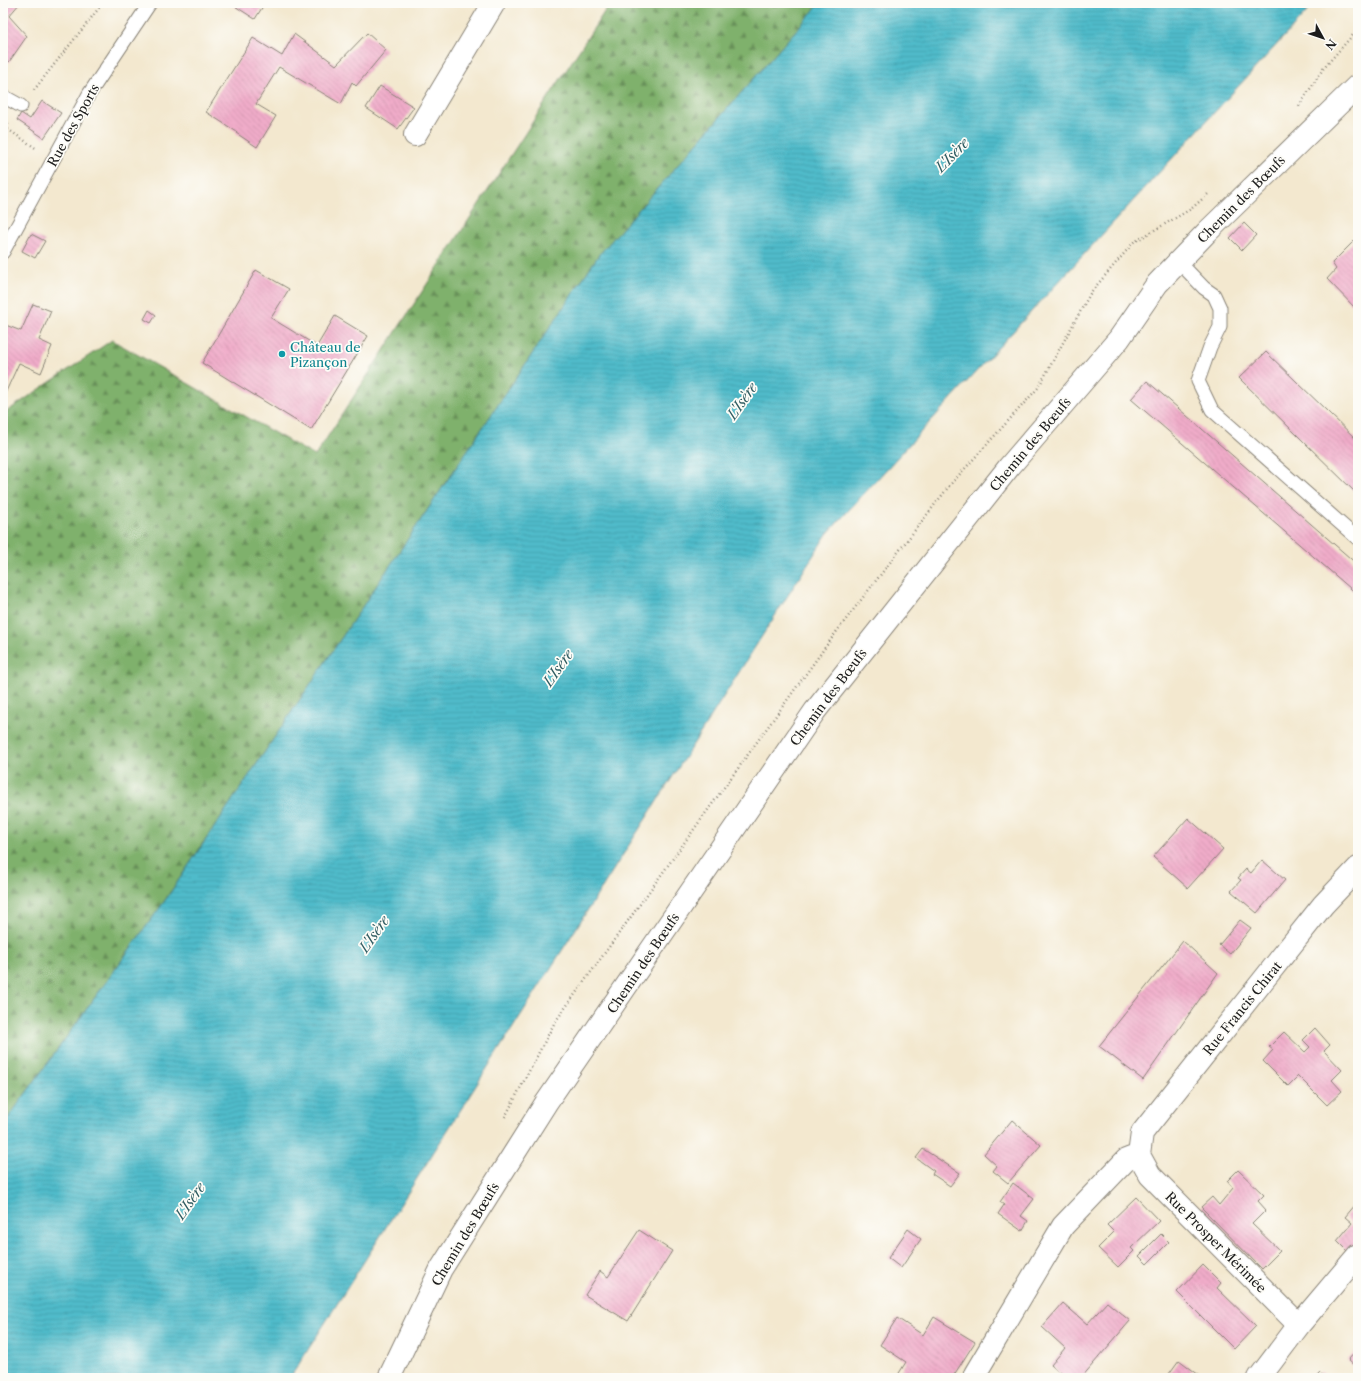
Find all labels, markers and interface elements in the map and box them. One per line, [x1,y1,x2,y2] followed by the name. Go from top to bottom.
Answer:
[1303,18,1343,58] north arrow
[1322,36,1339,53] text: N
[44,81,102,169] street label: Rue des Sports
[931,133,973,177] water label: L'Isère
[1194,152,1288,246] street label: Chemin des Bœufs
[290,339,360,370] place label: Château de Pizançon
[277,349,287,359] marker: Château de Pizançon
[722,378,762,424] water label: L'Isère
[986,394,1074,494] street label: Chemin des Bœufs
[538,645,578,691] water label: L'Isère
[786,645,870,749] street label: Chemin des Bœufs
[604,910,683,1016] street label: Chemin des Bœufs
[354,911,394,957] water label: L'Isère
[1199,958,1285,1058] street label: Rue Francis Chirat
[170,1178,210,1224] water label: L'Isère
[428,1179,502,1288] street label: Chemin des Bœufs
[1162,1188,1270,1296] street label: Rue Prosper Mérimée

